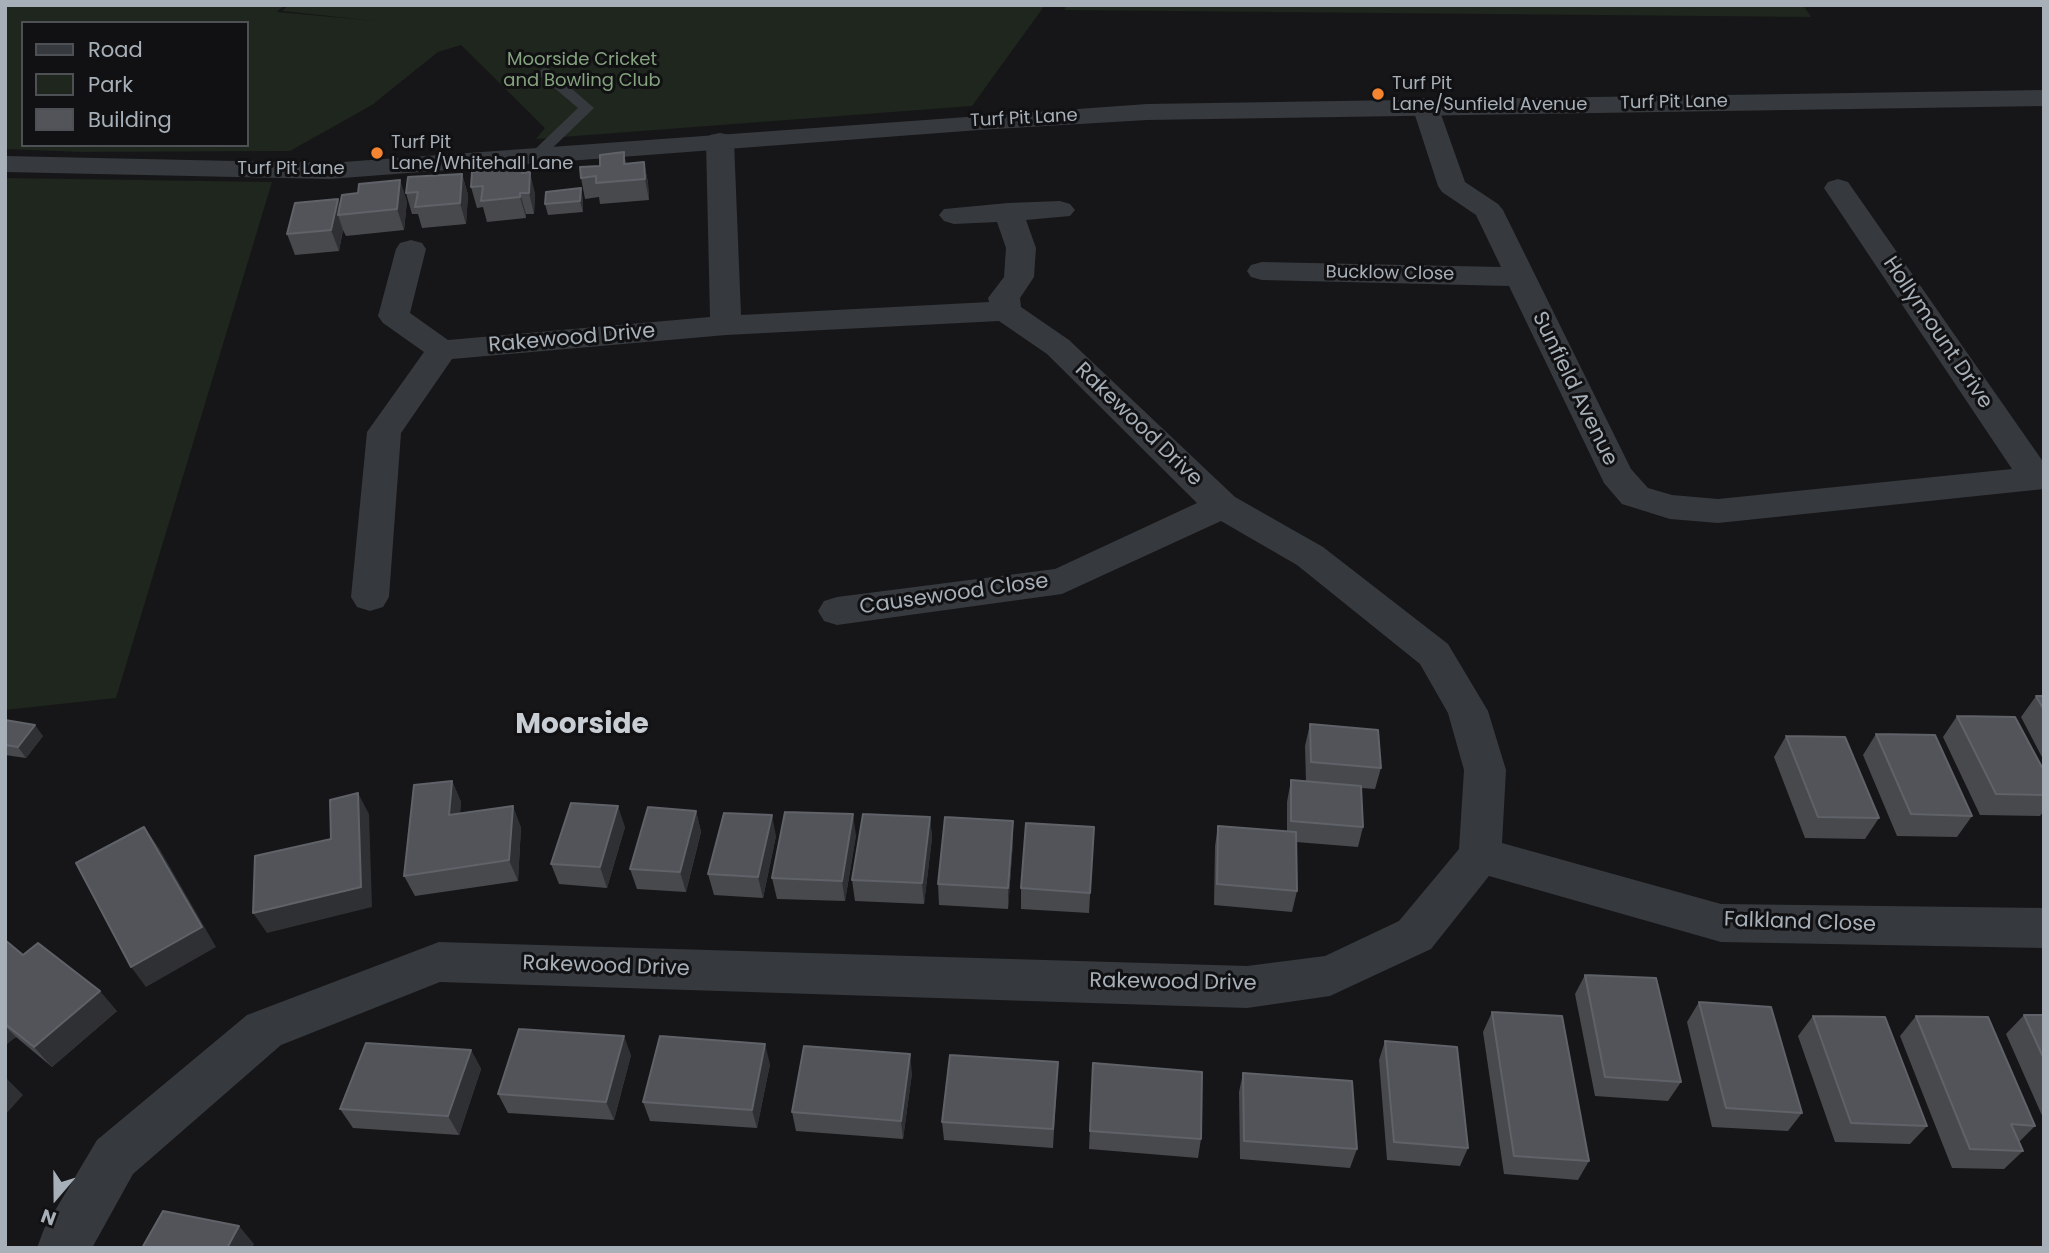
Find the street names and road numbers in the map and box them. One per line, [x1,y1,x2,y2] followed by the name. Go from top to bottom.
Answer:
[1620,91,1728,115] street label: Turf Pit Lane
[970,105,1078,133] street label: Turf Pit Lane
[237,158,345,180] street label: Turf Pit Lane
[1877,252,1997,414] street label: Hollymount Drive
[1325,262,1455,286] street label: Bucklow Close
[1526,308,1622,470] street label: Sunfield Avenue
[488,319,656,359] street label: Rakewood Drive
[1069,358,1207,492] street label: Rakewood Drive
[858,569,1050,621] street label: Causewood Close
[1724,908,1876,938] street label: Falkland Close
[522,951,690,983] street label: Rakewood Drive
[1089,969,1257,997] street label: Rakewood Drive

